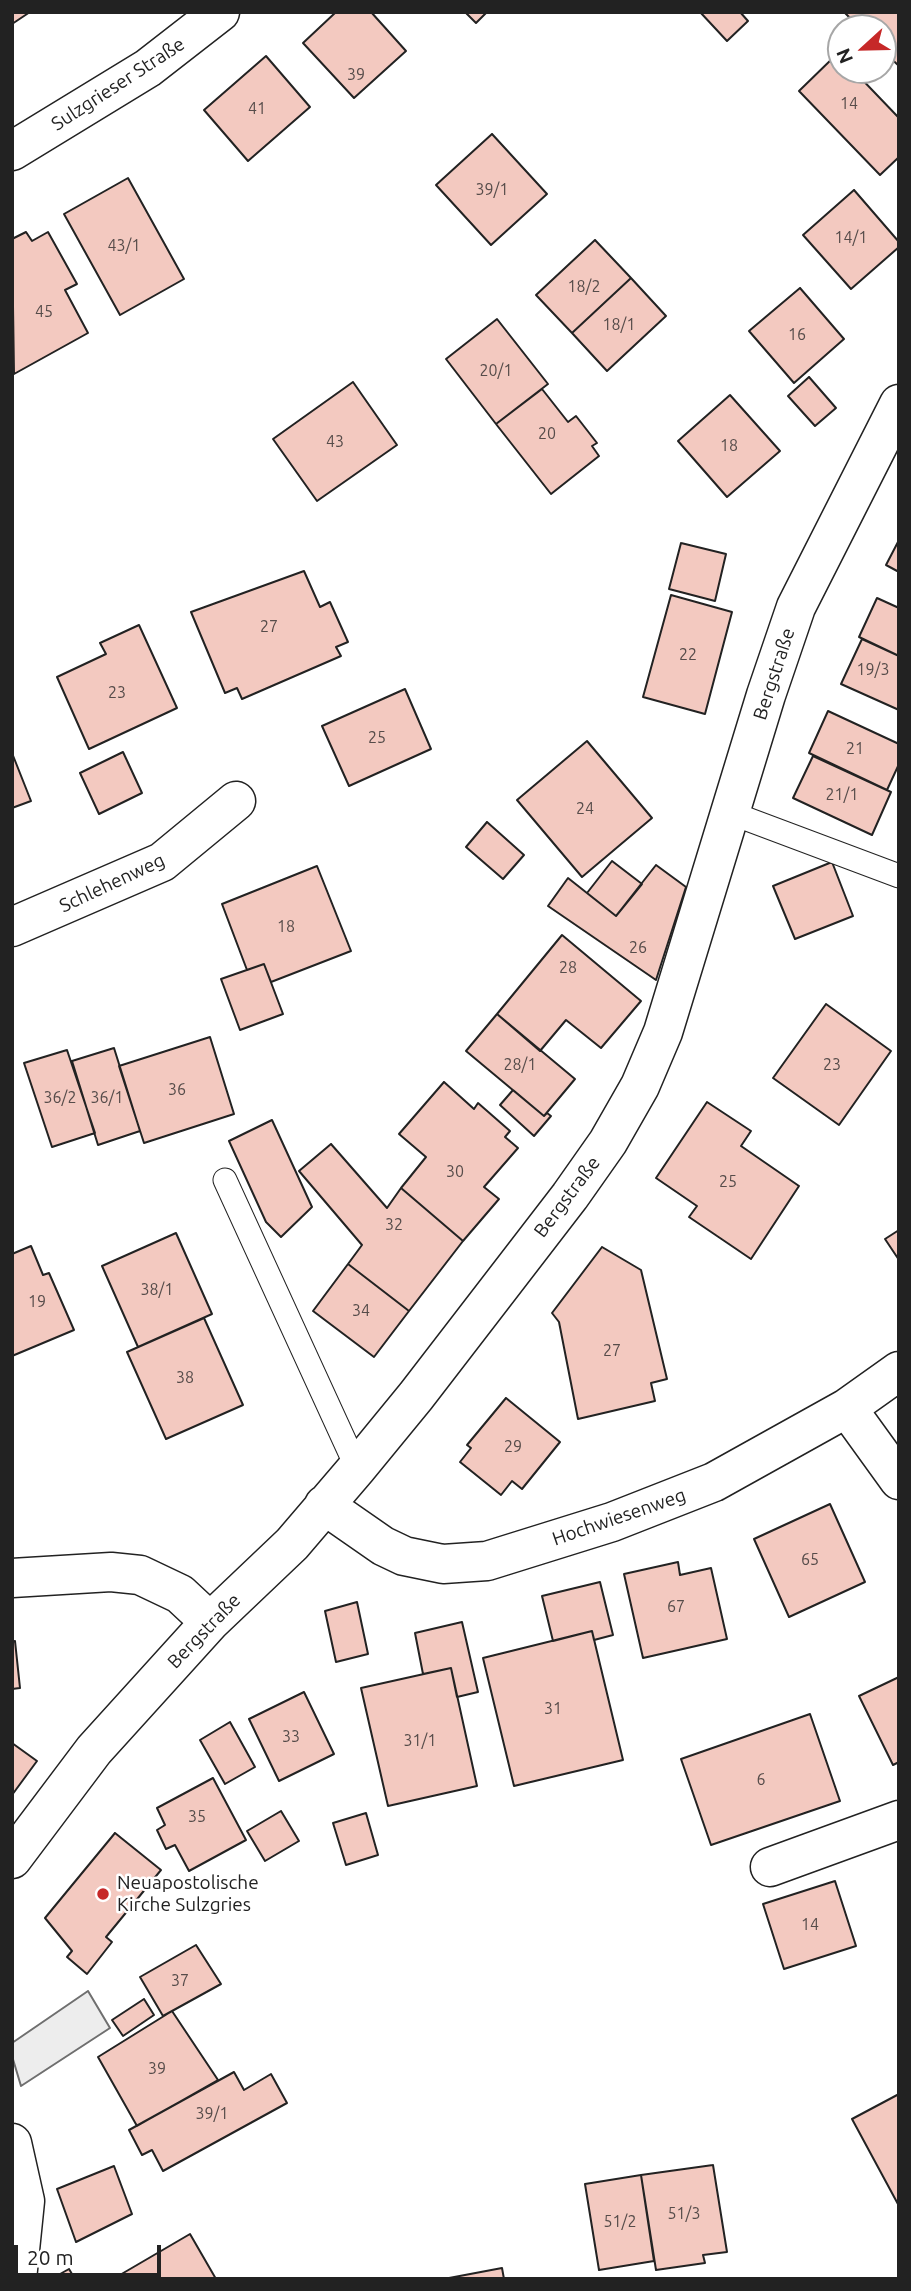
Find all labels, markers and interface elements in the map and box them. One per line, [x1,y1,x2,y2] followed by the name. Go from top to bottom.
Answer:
[827,14,897,84] north arrow
[47,32,189,136] street label: Sulzgrieser Straße
[832,45,857,67] text: N
[347,65,365,85] house number: 39
[840,94,858,114] house number: 14
[248,99,266,119] house number: 41
[476,180,508,200] house number: 39/1
[835,228,867,248] house number: 14/1
[108,236,140,256] house number: 43/1
[568,277,600,297] house number: 18/2
[35,302,53,322] house number: 45
[603,315,635,335] house number: 18/1
[788,325,806,345] house number: 16
[480,361,512,381] house number: 20/1
[538,424,556,444] house number: 20
[326,432,344,452] house number: 43
[720,436,738,456] house number: 18
[260,617,278,637] house number: 27
[748,625,800,723] street label: Bergstraße
[679,645,697,665] house number: 22
[857,660,889,680] house number: 19/3
[108,683,126,703] house number: 23
[368,728,386,748] house number: 25
[846,739,864,759] house number: 21
[826,785,858,805] house number: 21/1
[576,799,594,819] house number: 24
[56,849,168,917] street label: Schlehenweg
[277,917,295,937] house number: 18
[629,938,647,958] house number: 26
[559,958,577,978] house number: 28
[504,1055,536,1075] house number: 28/1
[823,1055,841,1075] house number: 23
[168,1080,186,1100] house number: 36
[44,1088,76,1108] house number: 36/2
[91,1088,123,1108] house number: 36/1
[529,1152,605,1242] street label: Bergstraße
[446,1162,464,1182] house number: 30
[719,1172,737,1192] house number: 25
[385,1215,403,1235] house number: 32
[141,1280,173,1300] house number: 38/1
[28,1292,46,1312] house number: 19
[352,1301,370,1321] house number: 34
[603,1341,621,1361] house number: 27
[176,1368,194,1388] house number: 38
[504,1437,522,1457] house number: 29
[549,1484,689,1550] street label: Hochwiesenweg
[801,1550,819,1570] house number: 65
[163,1589,245,1673] street label: Bergstraße
[667,1597,685,1617] house number: 67
[544,1699,562,1719] house number: 31
[282,1727,300,1747] house number: 33
[404,1731,436,1751] house number: 31/1
[756,1770,766,1790] house number: 6
[188,1807,206,1827] house number: 35
[117,1872,259,1916] place label: Neuapostolische Kirche Sulzgries
[95,1886,111,1902] marker: Neuapostolische Kirche Sulzgries
[801,1915,819,1935] house number: 14
[171,1971,189,1991] house number: 37
[148,2059,166,2079] house number: 39
[196,2104,228,2124] house number: 39/1
[668,2204,700,2224] house number: 51/3
[604,2212,636,2232] house number: 51/2
[18,2232,164,2276] scale bar
[27,2245,74,2269] text: 20 m

